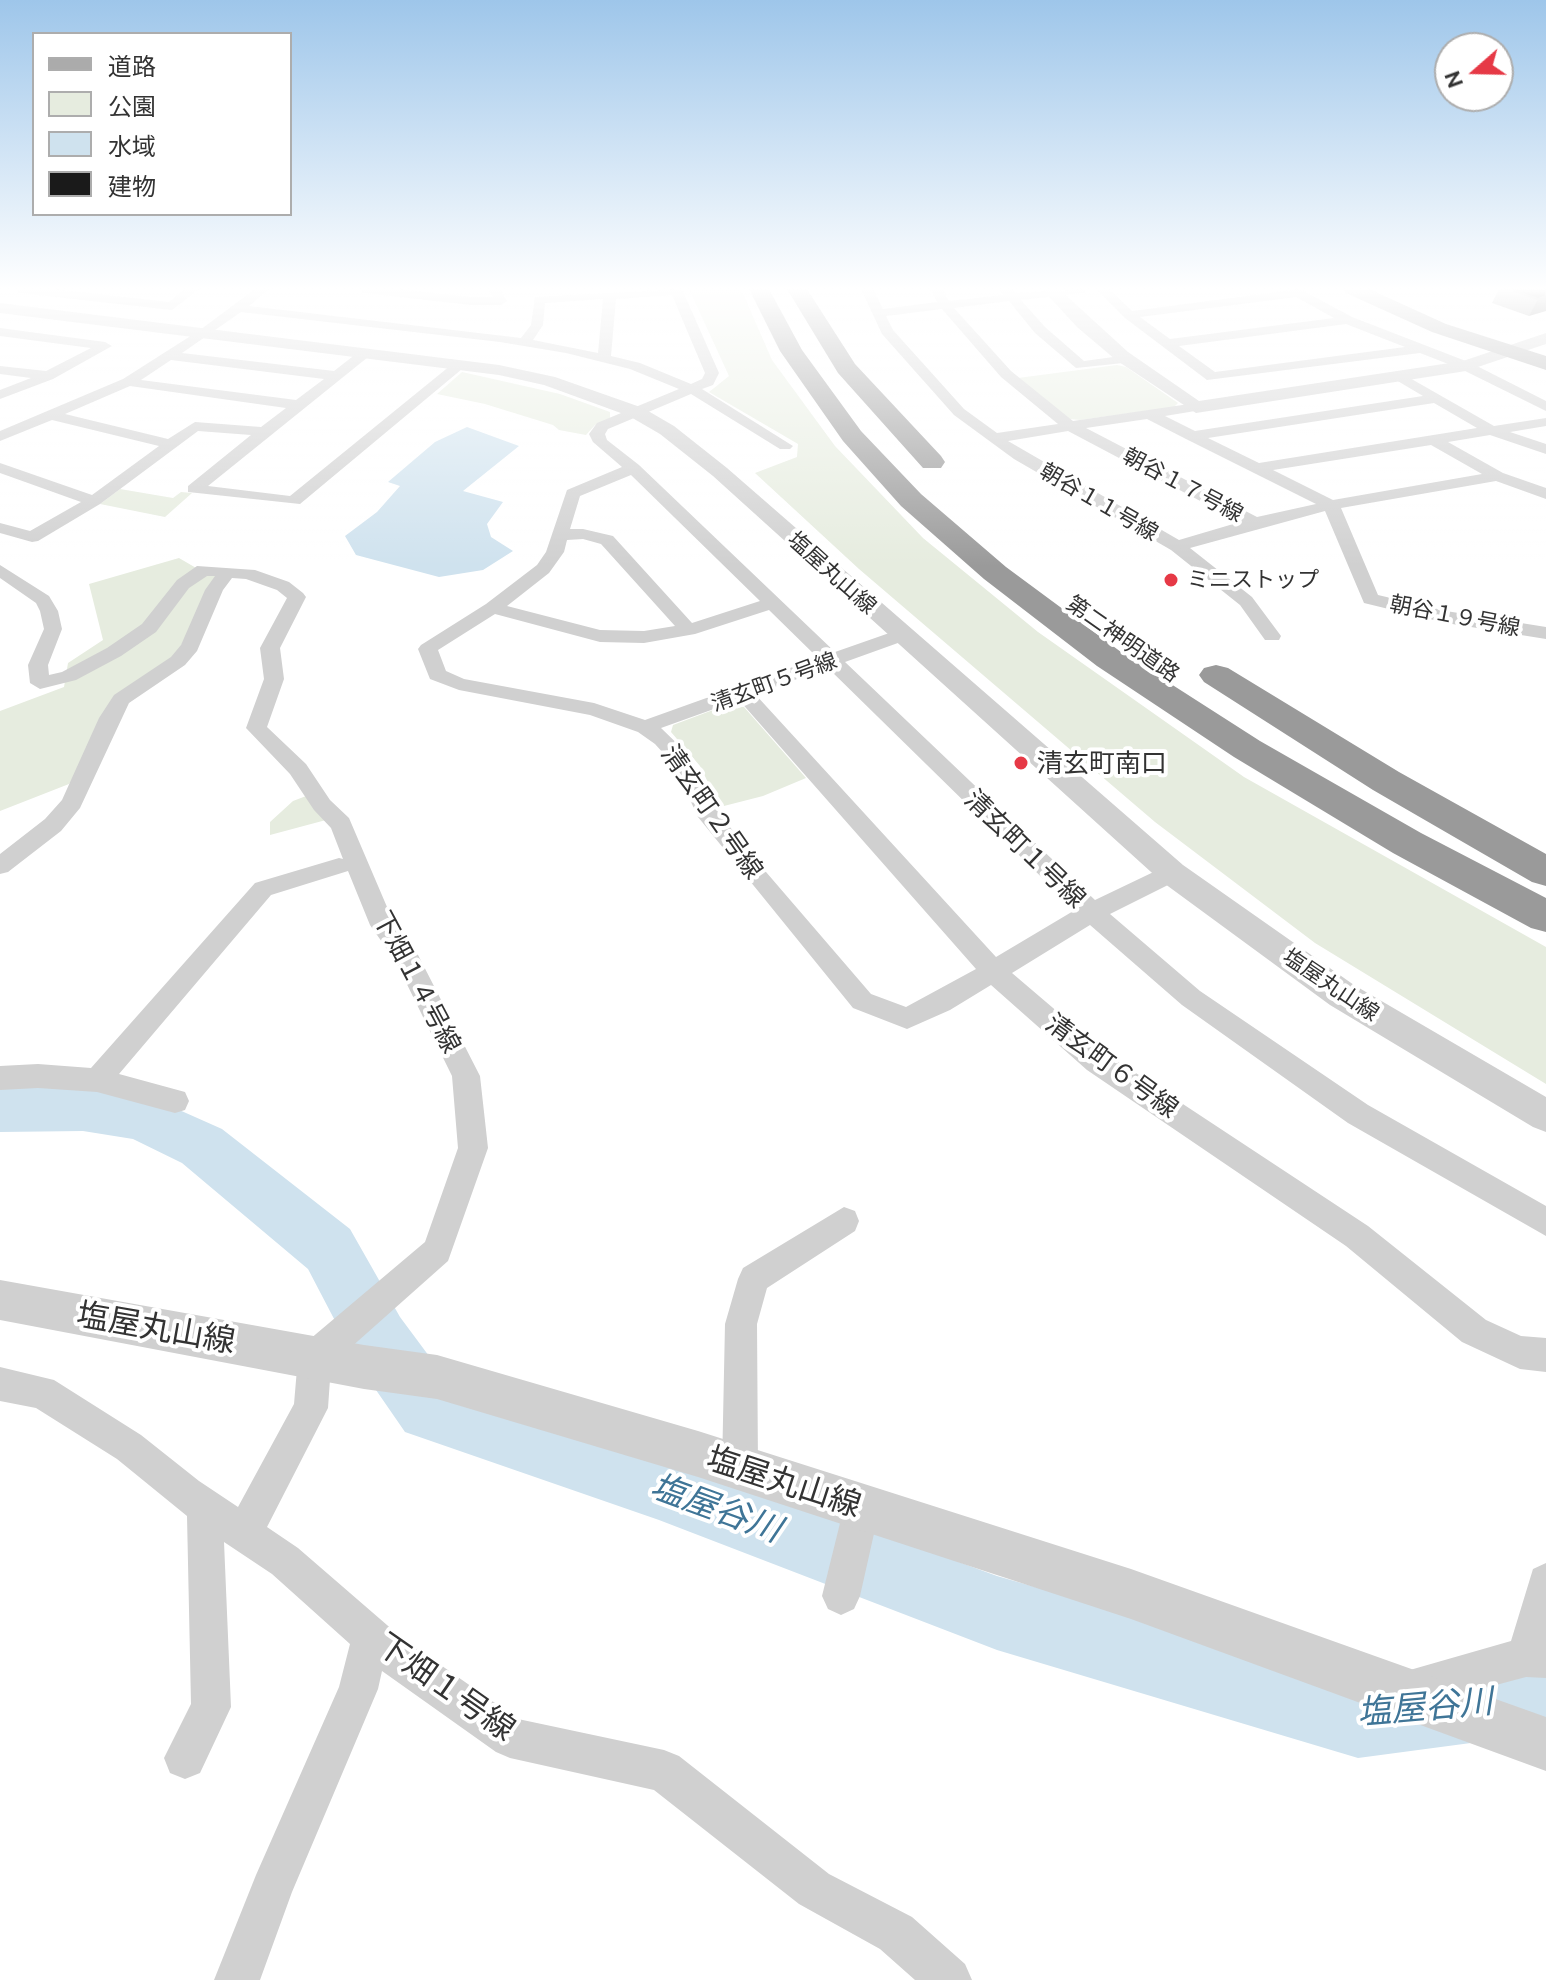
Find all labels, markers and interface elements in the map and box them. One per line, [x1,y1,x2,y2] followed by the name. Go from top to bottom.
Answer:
[32,32,292,216] legend
[1434,32,1514,112] north arrow
[108,53,156,80] text: 道路
[1438,68,1467,92] text: N
[108,93,156,120] text: 公園
[108,133,156,160] text: 水域
[108,173,156,200] text: 建物
[1119,442,1247,528] street label: 朝谷１７号線
[1035,458,1163,546] street label: 朝谷１１号線
[782,526,882,620] street label: 塩屋丸山線
[1187,567,1319,593] place label: ミニストップ
[1162,571,1180,589] marker: ミニストップ
[1061,590,1185,688] street label: 第二神明道路
[1388,590,1522,642] street label: 朝谷１９号線
[707,647,841,717] street label: 清玄町５号線
[654,739,770,885] street label: 清玄町２号線
[1037,747,1167,779] place label: 清玄町南口
[1012,754,1030,772] marker: 清玄町南口
[958,784,1092,914] street label: 清玄町１号線
[367,906,467,1058] street label: 下畑１４号線
[1278,943,1384,1027] street label: 塩屋丸山線
[1040,1008,1184,1124] street label: 清玄町６号線
[74,1295,238,1361] street label: 塩屋丸山線
[702,1439,866,1525] street label: 塩屋丸山線
[645,1466,787,1550] water label: 塩屋谷川
[369,1625,523,1749] street label: 下畑１号線
[1355,1681,1495,1733] water label: 塩屋谷川

